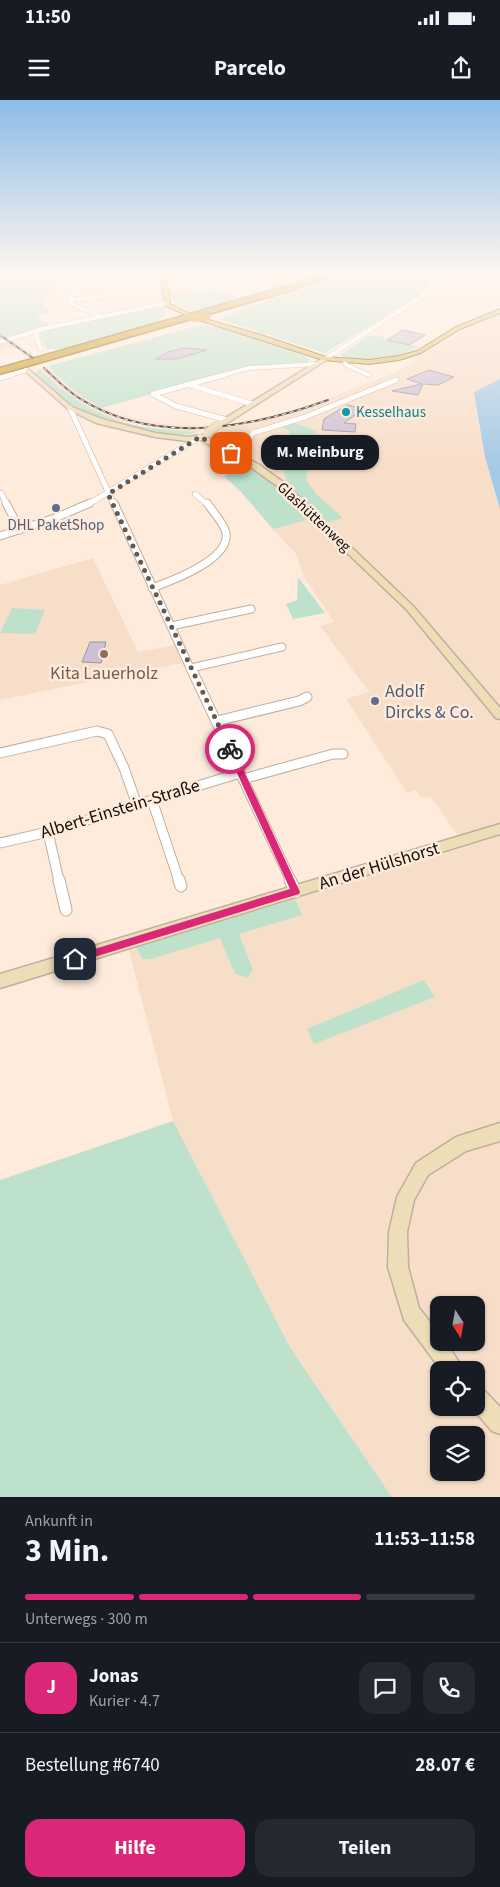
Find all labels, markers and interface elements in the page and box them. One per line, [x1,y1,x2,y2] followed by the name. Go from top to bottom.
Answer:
[25,4,71,31] text: 11:50
[214,52,286,84] text: Parcelo
[25,54,53,82] icon: menu
[447,54,475,82] icon: share
[356,402,426,423] place label: Kesselhaus
[340,406,352,418] marker: Kesselhaus
[210,432,252,474] pin
[261,436,378,470] callout: M. Meinburg
[217,439,245,467] icon: bag
[276,441,364,463] text: M. Meinburg
[272,477,356,557] street label: Glashüttenweg
[50,502,62,514] marker: DHL PaketShop
[8,515,104,536] place label: DHL PaketShop
[98,648,110,660] marker: Kita Lauerholz
[50,661,158,686] place label: Kita Lauerholz
[385,679,474,725] place label: Adolf Dircks & Co.
[369,695,381,707] marker: Adolf Dircks & Co.
[205,724,255,774] courier
[216,735,244,763] icon: bike
[37,773,203,845] street label: Albert-Einstein-Straße
[316,836,442,896] street label: An der Hülshorst
[54,938,96,980] pin
[61,945,89,973] icon: home
[430,1296,485,1351] north arrow
[430,1296,485,1481] map controls
[430,1361,485,1416] button: locate
[430,1426,485,1481] button: layers
[25,1510,93,1532] text: Ankunft in
[374,1526,475,1553] text: 11:53–11:58
[25,1528,109,1574] text: 3 Min.
[25,1608,148,1630] text: Unterwegs · 300 m
[359,1662,411,1714] button: chat
[423,1662,475,1714] button: phone
[89,1663,139,1690] text: Jonas
[46,1674,56,1701] text: J
[89,1690,160,1712] text: Kurier · 4.7
[25,1752,160,1779] text: Bestellung #6740
[415,1752,475,1779] text: 28.07 €
[25,1819,245,1877] button: Hilfe
[255,1819,475,1877] button: Teilen

